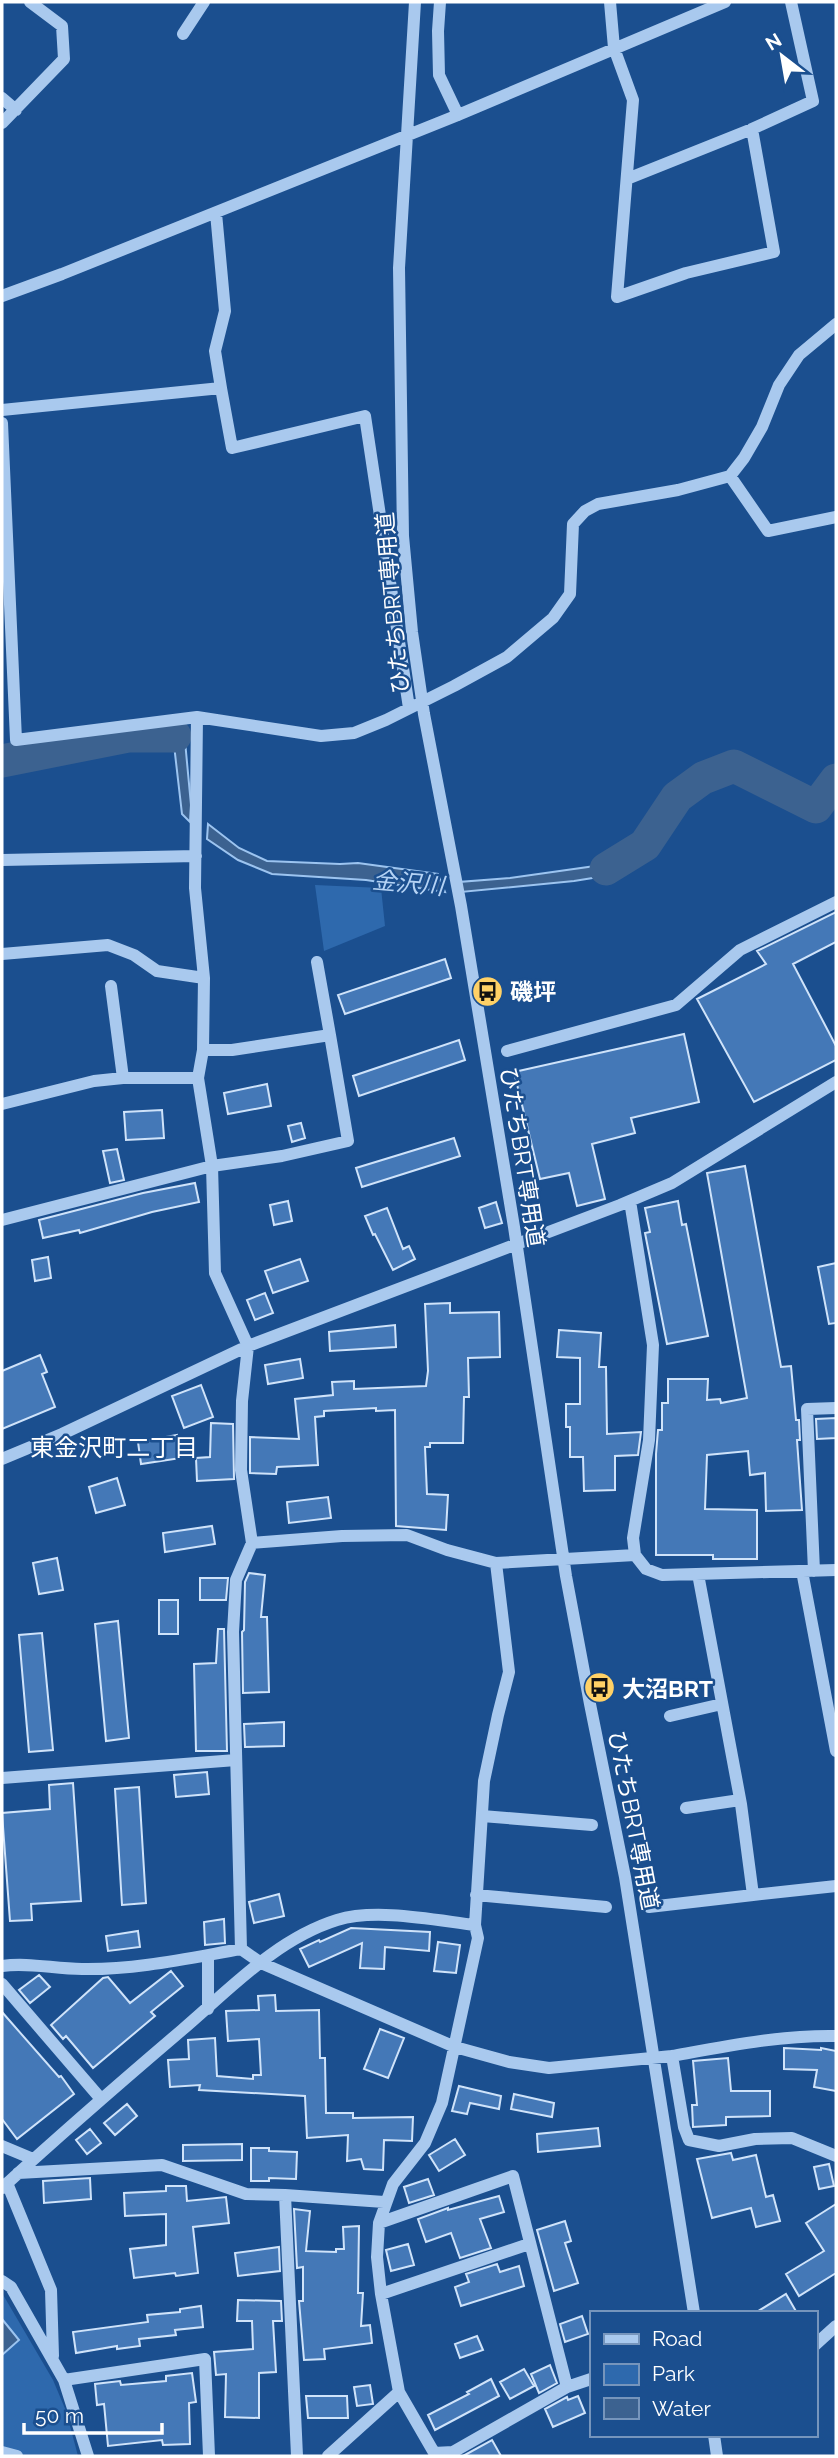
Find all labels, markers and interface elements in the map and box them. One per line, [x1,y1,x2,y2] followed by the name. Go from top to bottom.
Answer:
[747,21,817,91] north arrow
[761,28,785,55] text: N
[371,511,413,695] street label: ひたちBRT専用道
[371,865,448,901] water label: 金沢川
[470,974,504,1008] bus stop icon: 磯坪
[510,978,556,1005] place label: 磯坪
[495,1065,551,1249] street label: ひたちBRT専用道
[30,1433,198,1462] district label: 東金沢町二丁目
[582,1671,616,1705] bus stop icon: 大沼BRT
[622,1675,713,1702] place label: 大沼BRT
[603,1728,665,1912] street label: ひたちBRT専用道
[590,2311,817,2437] legend
[652,2326,702,2351] text: Road
[652,2361,695,2386] text: Park
[24,2392,163,2436] scale bar
[652,2396,711,2421] text: Water
[35,2403,84,2428] text: 50 m

